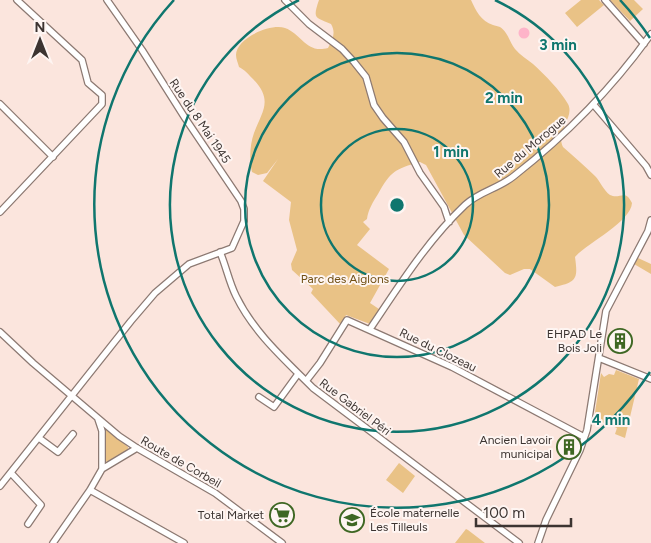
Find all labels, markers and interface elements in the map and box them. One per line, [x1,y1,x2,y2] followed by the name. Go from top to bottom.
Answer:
[15,15,65,65] north arrow
[35,19,45,36] text: N
[539,36,577,54] text: 3 min
[167,76,234,166] street label: Rue du 8 Mai 1945
[485,89,523,107] text: 2 min
[491,113,569,181] street label: Rue du Morogue
[433,143,469,161] text: 1 min
[388,196,406,214] centre of rings
[301,272,390,286] park label: Parc des Aiglons
[397,325,479,375] street label: Rue du Clozeau
[547,327,602,355] place label: EHPAD Le Bois Joli
[607,328,633,354] building icon: EHPAD Le Bois Joli
[317,376,393,438] street label: Rue Gabriel Péri
[592,411,630,429] text: 4 min
[138,433,224,491] street label: Route de Corbeil
[480,433,552,461] place label: Ancien Lavoir municipal
[556,434,582,460] building icon: Ancien Lavoir municipal
[476,496,571,528] scale bar
[269,502,295,528] supermarket icon: Total Market
[483,504,525,522] text: 100 m
[370,506,460,534] place label: École maternelle Les Tilleuls
[339,507,365,533] school or university icon: École maternelle Les Tilleuls
[198,508,264,522] place label: Total Market

